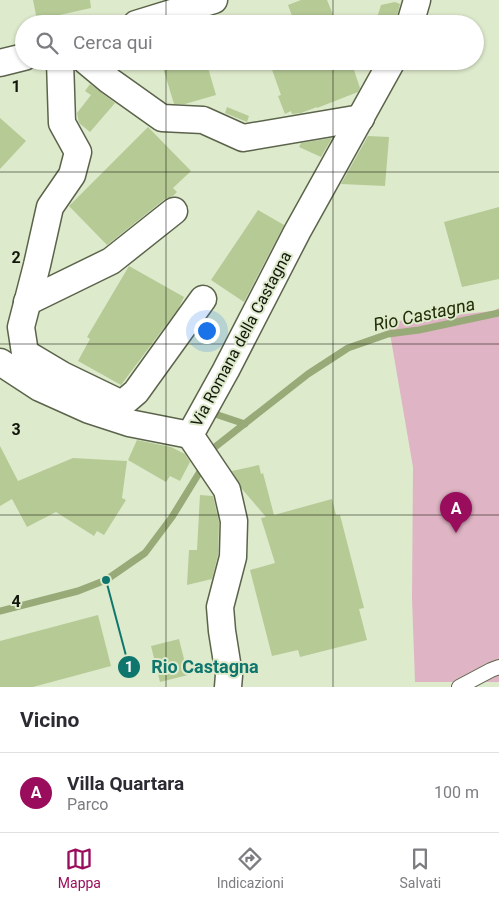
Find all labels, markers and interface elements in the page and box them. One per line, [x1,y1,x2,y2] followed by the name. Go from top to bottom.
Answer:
[15,15,484,70] search box
[33,29,61,57] icon: search
[73,31,153,54] text: Cerca qui
[11,77,21,96] text: 1
[11,248,21,267] text: 2
[187,248,295,430] street label: Via Romana della Castagna
[371,293,477,335] water label: Rio Castagna
[194,318,220,344] your location
[11,420,21,439] text: 3
[440,492,472,533] pin: A
[11,592,21,611] text: 4
[117,650,269,683] callout: Rio Castagna
[151,656,259,677] text: Rio Castagna
[125,658,133,676] text: 1
[20,708,79,732] text: Vicino
[67,772,184,795] text: Villa Quartara
[31,783,41,802] text: A
[434,783,479,802] text: 100 m
[67,795,108,814] text: Parco
[58,845,101,891] tab: Mappa
[217,845,284,891] tab: Indicazioni
[400,845,441,891] tab: Salvati

